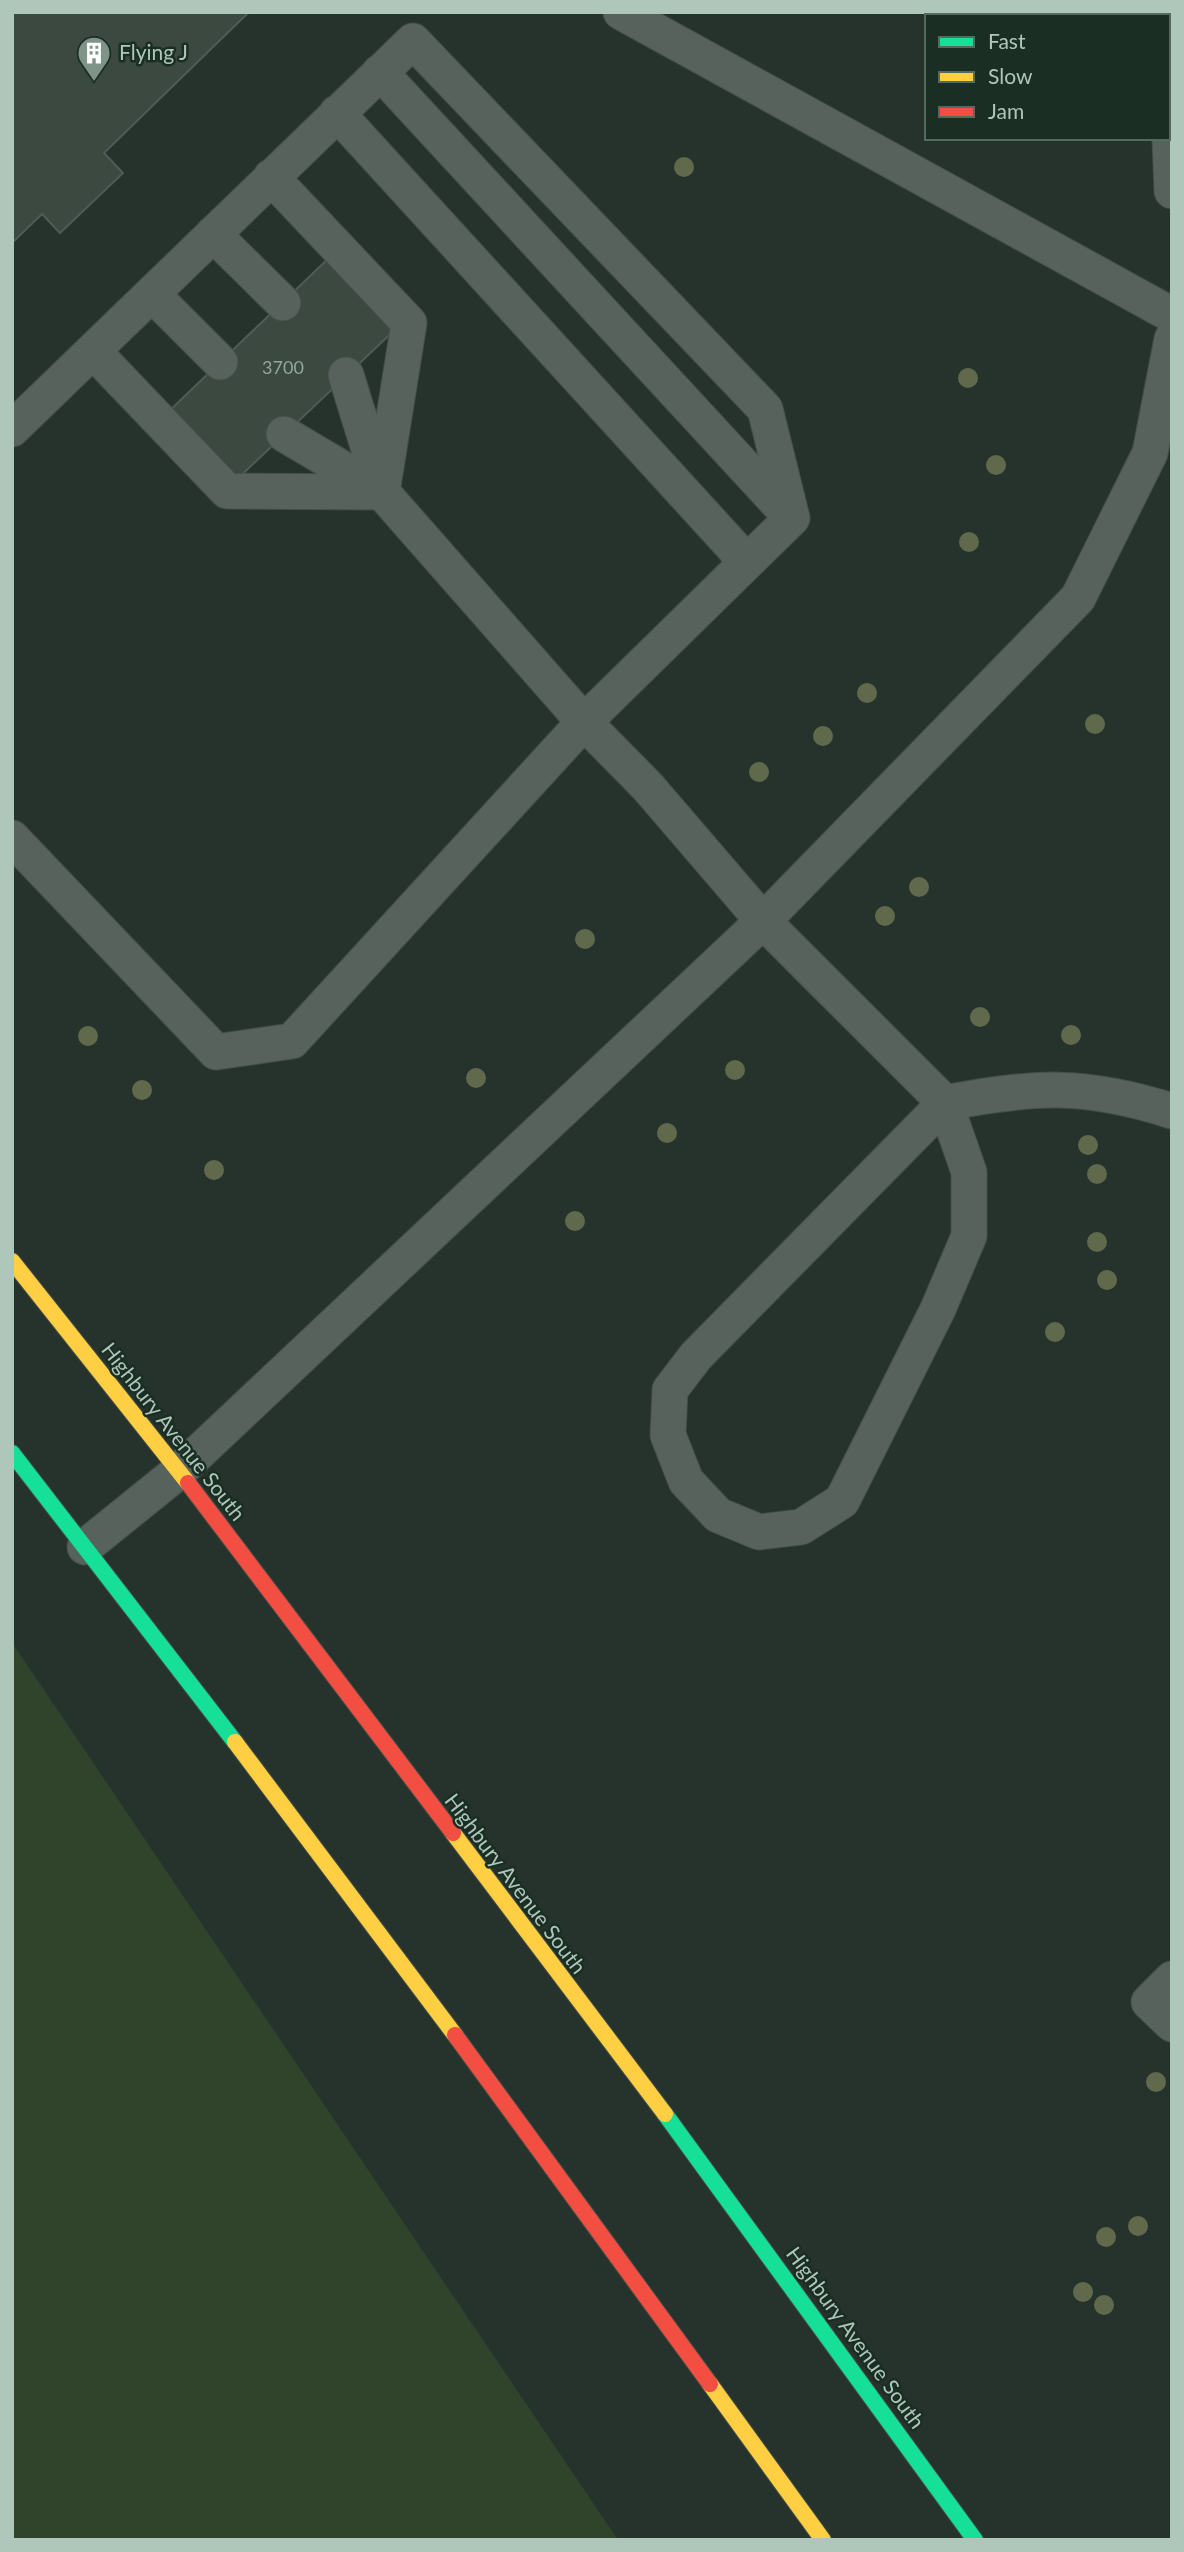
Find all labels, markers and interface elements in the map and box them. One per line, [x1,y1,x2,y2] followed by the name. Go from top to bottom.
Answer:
[925,14,1170,140] legend
[988,28,1026,53] text: Fast
[75,34,113,83] building icon: Flying J
[119,39,188,64] place label: Flying J
[988,63,1033,88] text: Slow
[988,98,1024,123] text: Jam
[262,356,304,378] house number: 3700
[97,1337,251,1525] street label: Highbury Avenue South
[440,1788,592,1978] street label: Highbury Avenue South
[782,2241,931,2433] street label: Highbury Avenue South

